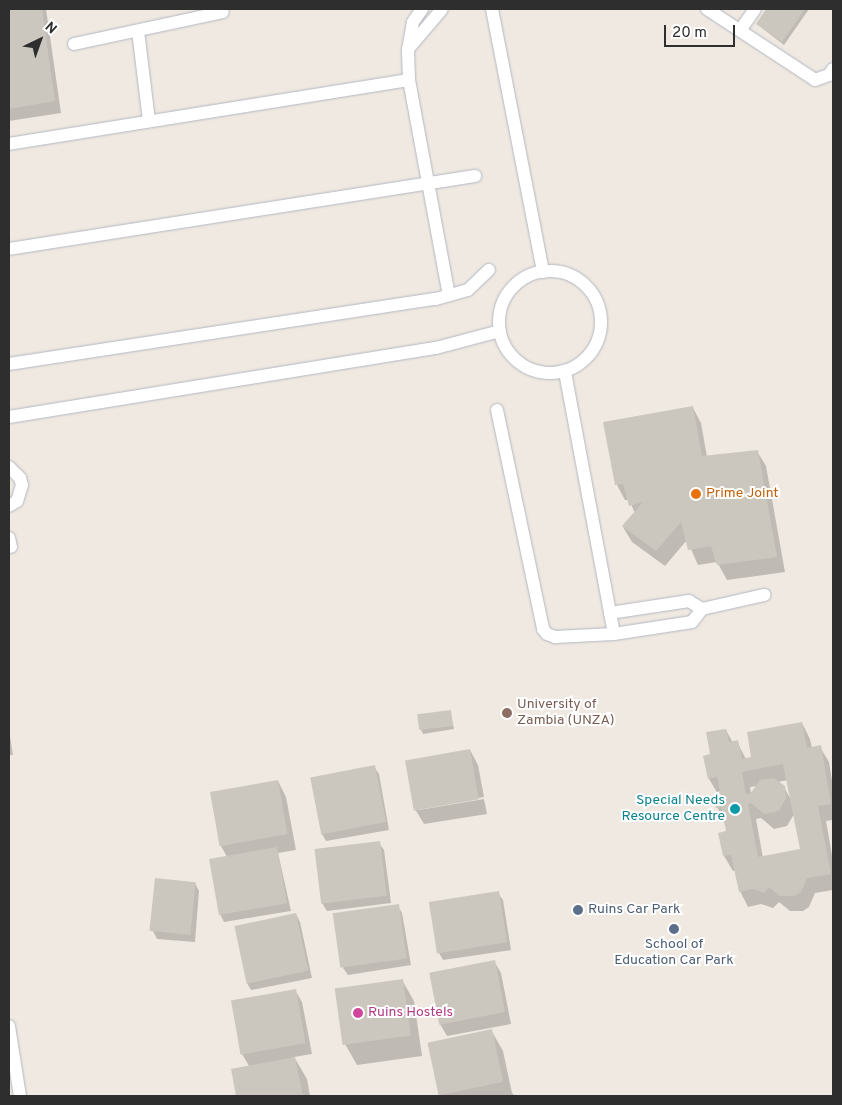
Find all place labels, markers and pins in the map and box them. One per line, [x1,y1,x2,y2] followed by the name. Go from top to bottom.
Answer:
[706,486,779,502] place label: Prime Joint
[690,488,702,500] marker: Prime Joint
[517,697,615,730] place label: University of Zambia (UNZA)
[501,707,513,719] marker: University of Zambia (UNZA)
[622,793,725,826] place label: Special Needs Resource Centre
[729,803,741,815] marker: Special Needs Resource Centre
[588,902,681,918] place label: Ruins Car Park
[572,904,584,916] marker: Ruins Car Park
[668,923,680,935] marker: School of Education Car Park
[614,937,734,970] place label: School of Education Car Park
[368,1005,453,1021] place label: Ruins Hostels
[352,1007,364,1019] marker: Ruins Hostels

